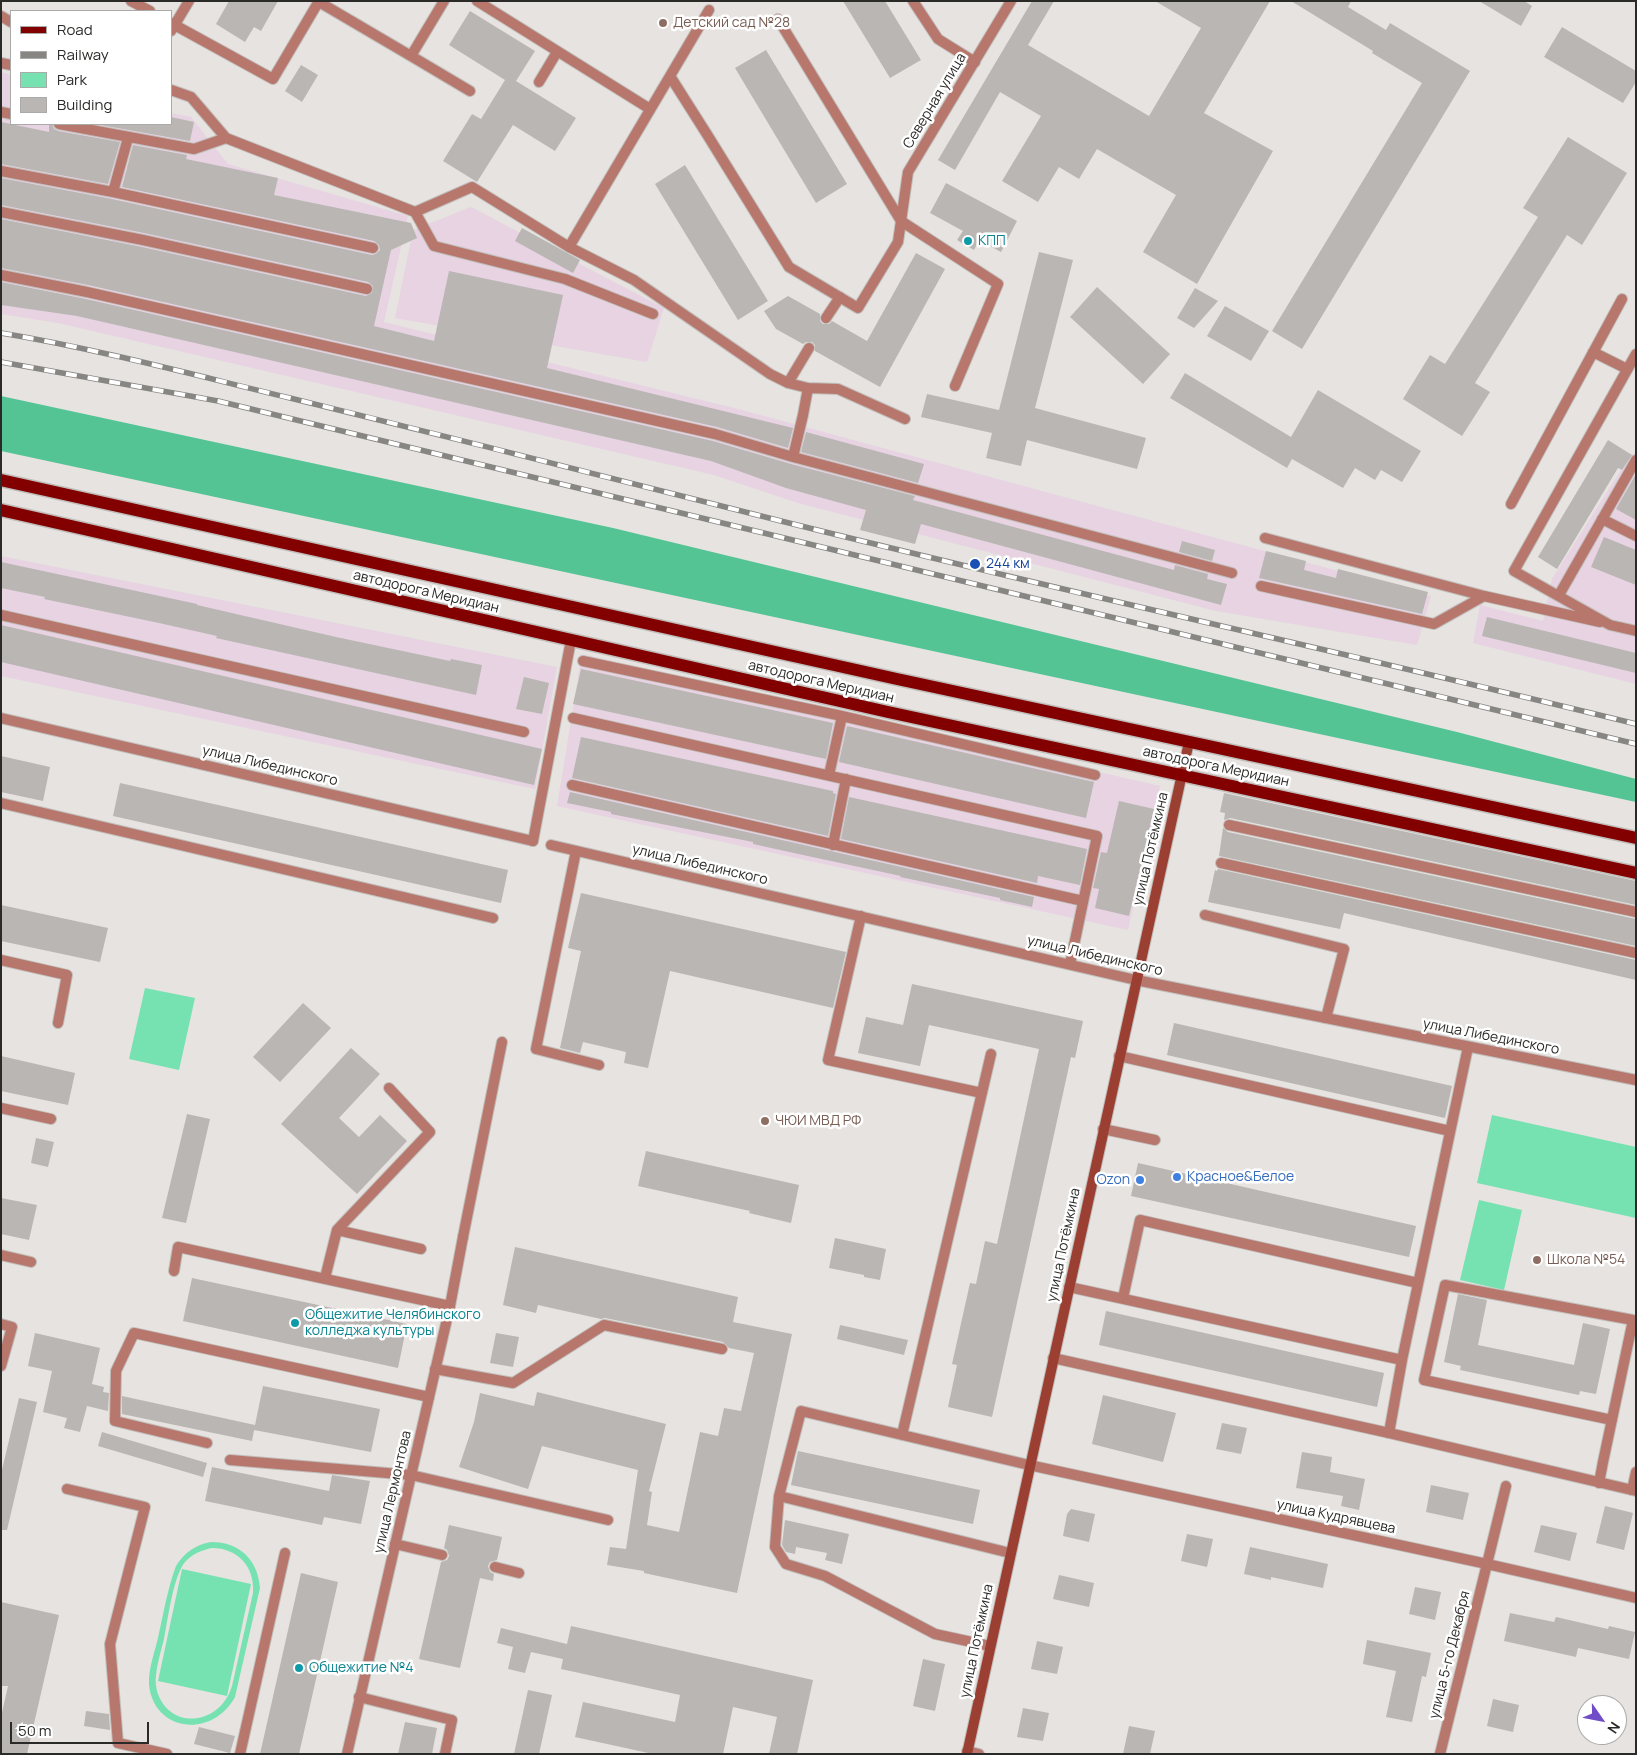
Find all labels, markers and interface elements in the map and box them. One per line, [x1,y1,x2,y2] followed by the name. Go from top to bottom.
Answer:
[10,10,172,125] legend
[673,15,790,31] place label: Детский сад №28
[657,17,669,29] marker: Детский сад №28
[57,19,93,40] text: Road
[57,44,109,65] text: Railway
[900,50,970,152] street label: Северная улица
[57,69,87,90] text: Park
[57,94,112,115] text: Building
[978,233,1006,249] place label: КПП
[962,235,974,247] marker: КПП
[986,556,1030,572] place label: 244 км
[968,557,982,571] marker: 244 км
[351,567,501,617] street label: автодорога Меридиан
[746,657,896,707] street label: автодорога Меридиан
[201,742,339,790] street label: улица Либединского
[1141,743,1291,791] street label: автодорога Меридиан
[1130,791,1172,907] street label: улица Потёмкина
[631,841,769,889] street label: улица Либединского
[1026,932,1164,980] street label: улица Либединского
[1421,1016,1561,1058] street label: улица Либединского
[775,1113,861,1129] place label: ЧЮИ МВД РФ
[759,1115,771,1127] marker: ЧЮИ МВД РФ
[1187,1169,1294,1185] place label: Красное&Белое
[1171,1171,1183,1183] marker: Красное&Белое
[1096,1172,1130,1188] place label: Ozon
[1134,1174,1146,1186] marker: Ozon
[1044,1187,1084,1303] street label: улица Потёмкина
[1547,1252,1625,1268] place label: Школа №54
[1531,1254,1543,1266] marker: Школа №54
[305,1307,481,1340] place label: Общежитие Челябинского колледжа культуры
[289,1317,301,1329] marker: Общежитие Челябинского колледжа культуры
[371,1429,415,1555] street label: улица Лермонтова
[1275,1496,1397,1538] street label: улица Кудрявцева
[957,1583,997,1699] street label: улица Потёмкина
[1426,1589,1474,1721] street label: улица 5-го Декабря
[309,1660,413,1676] place label: Общежитие №4
[293,1662,305,1674] marker: Общежитие №4
[1577,1695,1627,1745] north arrow
[12,1712,151,1744] scale bar
[1603,1719,1625,1737] text: N
[18,1720,52,1741] text: 50 m

